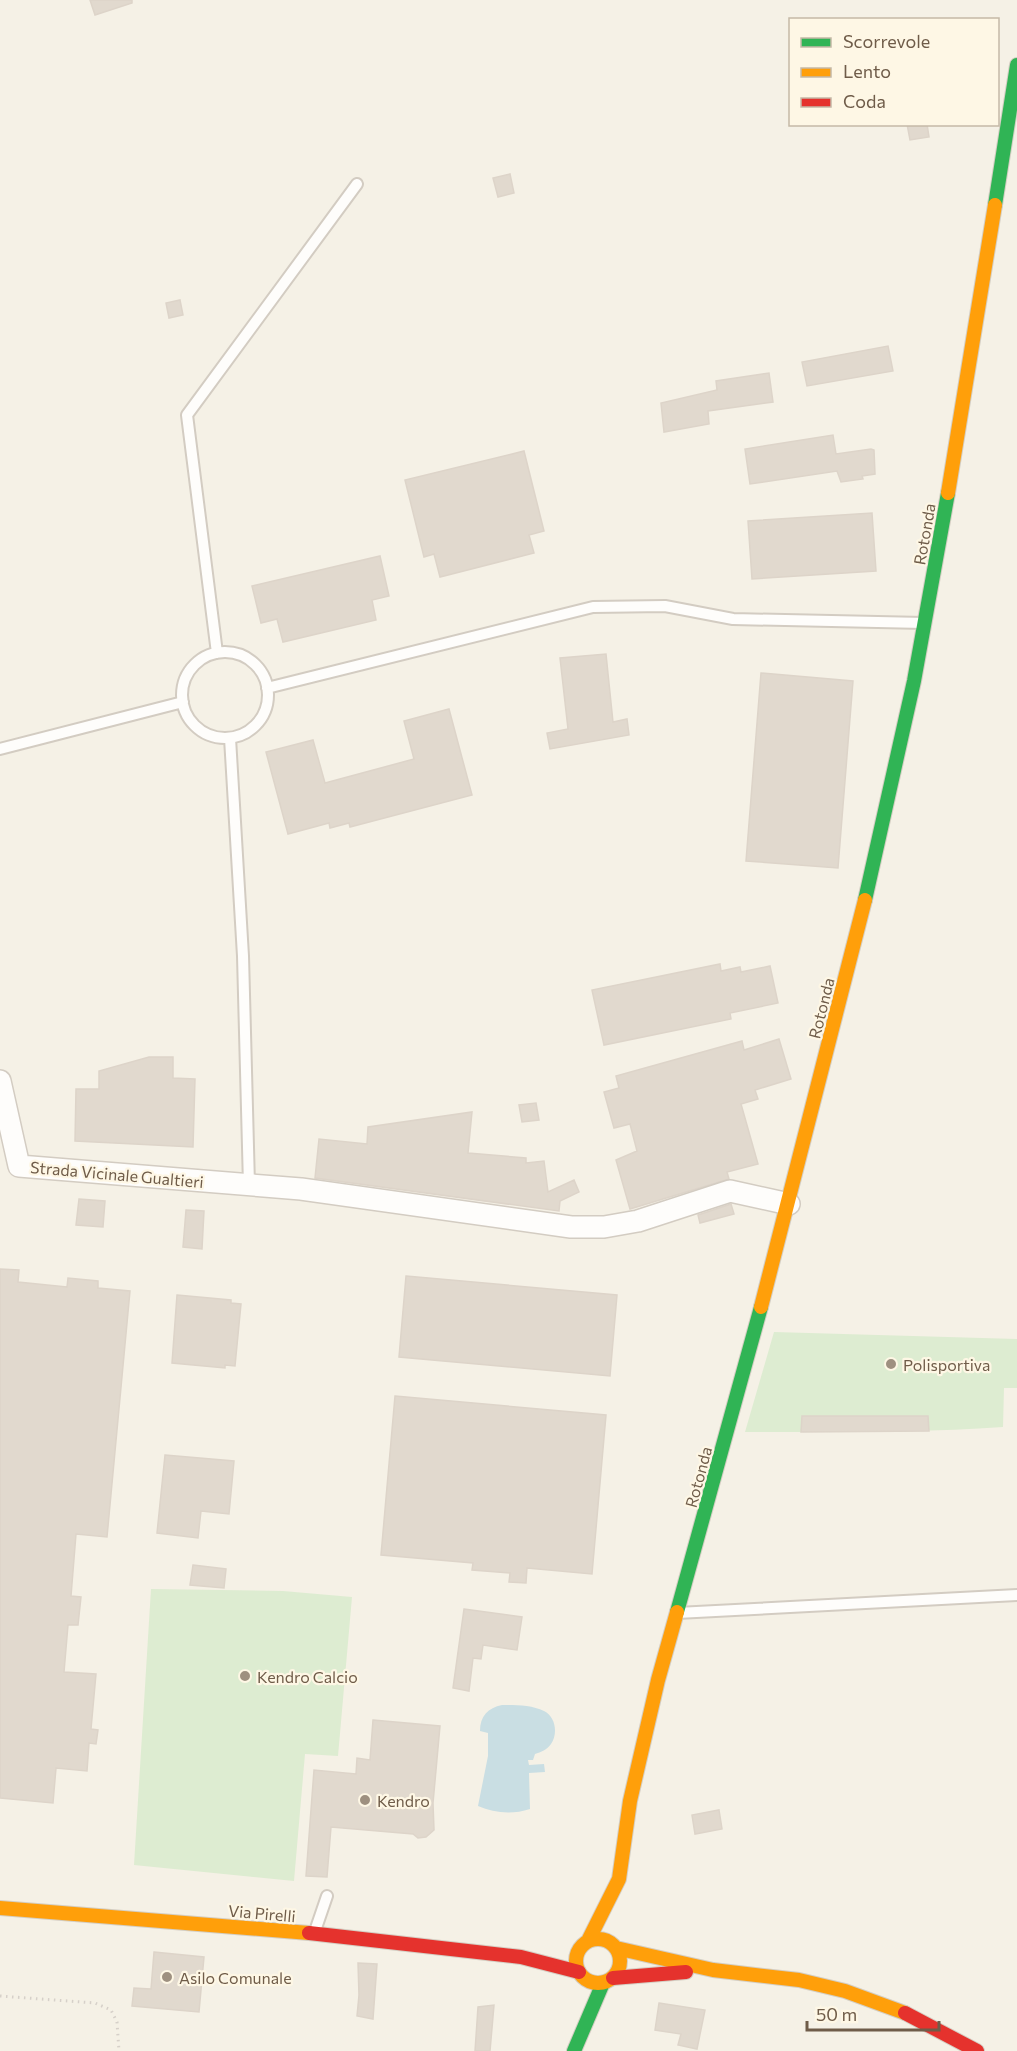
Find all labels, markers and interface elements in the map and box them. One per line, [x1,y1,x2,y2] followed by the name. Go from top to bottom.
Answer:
[789,18,999,126] legend
[843,30,930,52] text: Scorrevole
[843,60,891,82] text: Lento
[843,90,886,112] text: Coda
[909,502,939,566] street label: Rotonda
[804,975,838,1041] street label: Rotonda
[30,1157,204,1191] street label: Strada Vicinale Gualtieri
[903,1355,990,1374] place label: Polisportiva
[884,1357,898,1371] marker: Polisportiva
[681,1444,715,1510] street label: Rotonda
[257,1667,358,1686] place label: Kendro Calcio
[238,1669,252,1683] marker: Kendro Calcio
[377,1791,430,1810] place label: Kendro
[358,1793,372,1807] marker: Kendro
[228,1901,296,1925] street label: Via Pirelli
[179,1968,292,1987] place label: Asilo Comunale
[160,1970,174,1984] marker: Asilo Comunale
[807,1994,939,2032] scale bar
[816,2003,857,2025] text: 50 m

